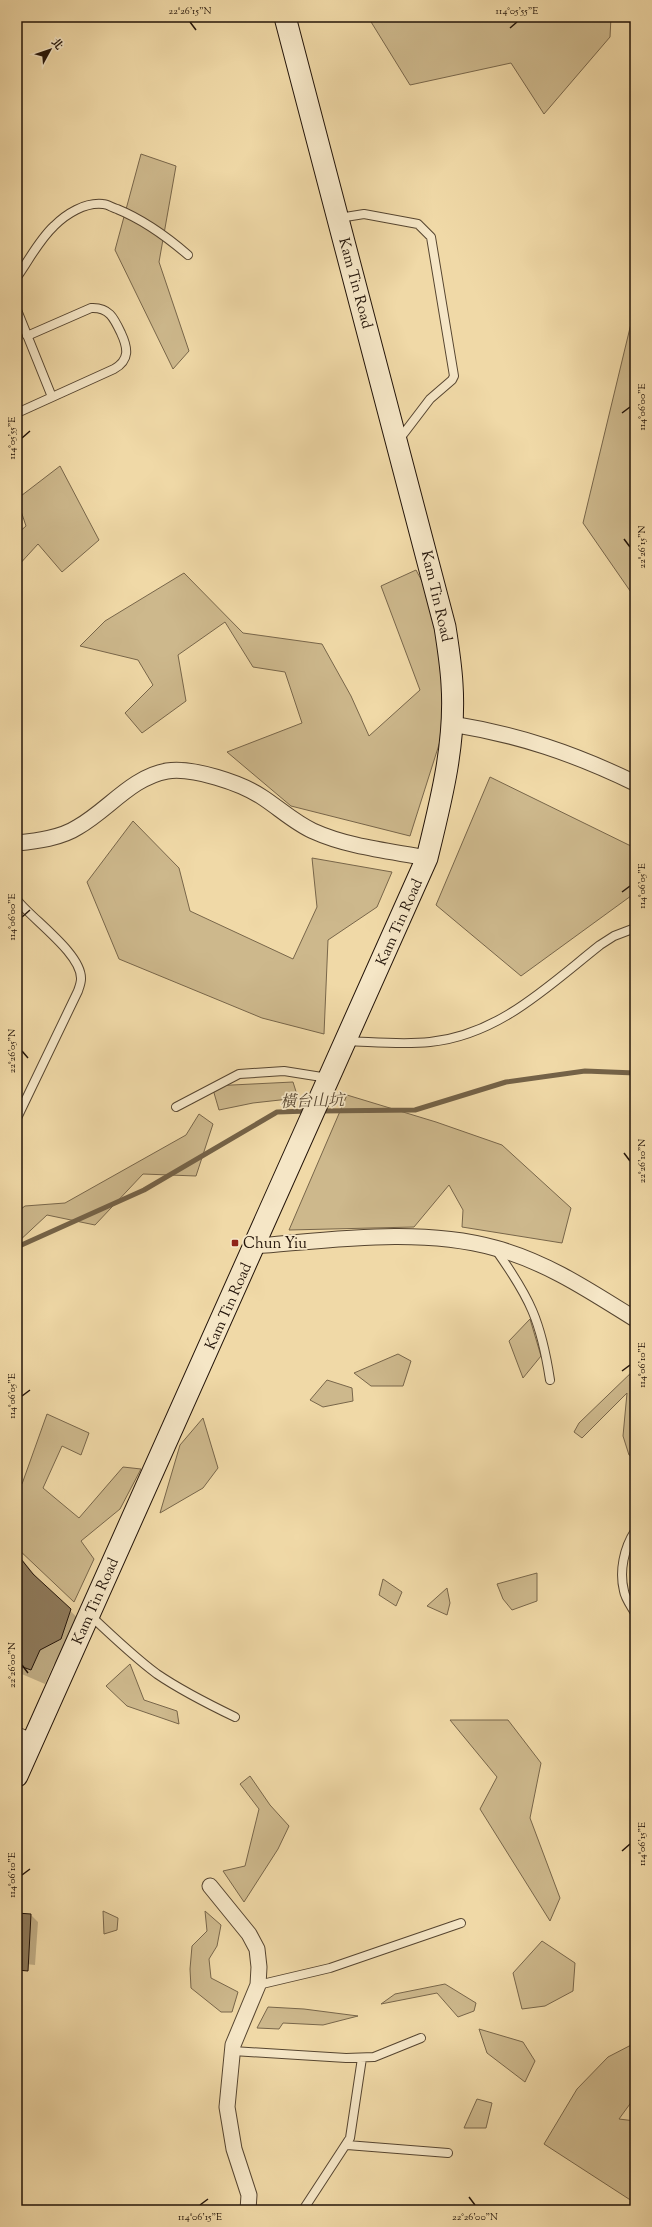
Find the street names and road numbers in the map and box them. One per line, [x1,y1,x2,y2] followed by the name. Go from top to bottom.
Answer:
[332,236,377,332] street label: Kam Tin Road
[415,549,456,645] street label: Kam Tin Road
[372,875,429,969] street label: Kam Tin Road
[201,1259,258,1353] street label: Kam Tin Road
[68,1554,125,1648] street label: Kam Tin Road

